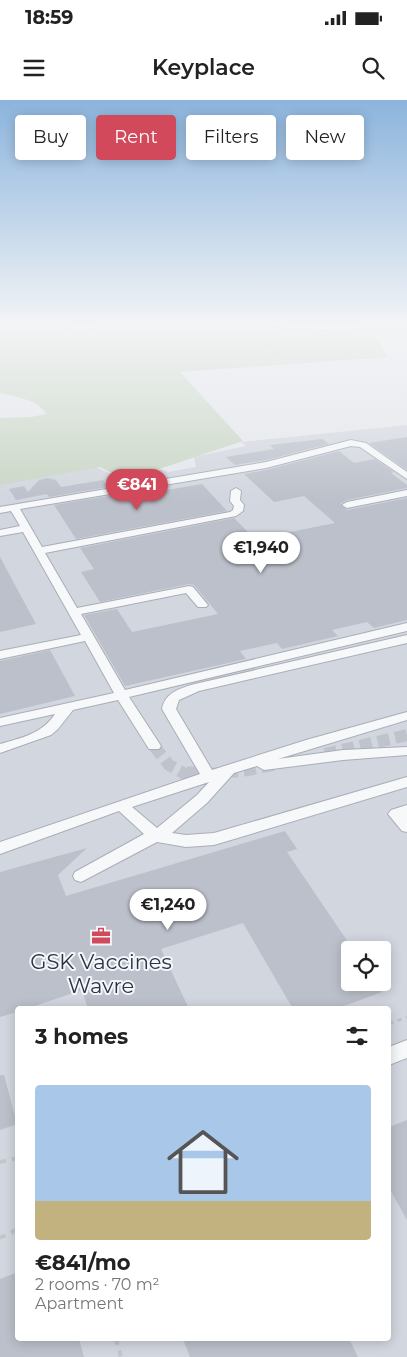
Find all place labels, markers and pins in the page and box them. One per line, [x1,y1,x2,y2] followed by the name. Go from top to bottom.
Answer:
[107,468,167,511] pin: €841
[220,532,302,574] pin: €1,940
[127,888,209,931] pin: €1,240
[90,925,112,947] office icon: GSK Vaccines Wavre
[30,949,172,998] place label: GSK Vaccines Wavre

